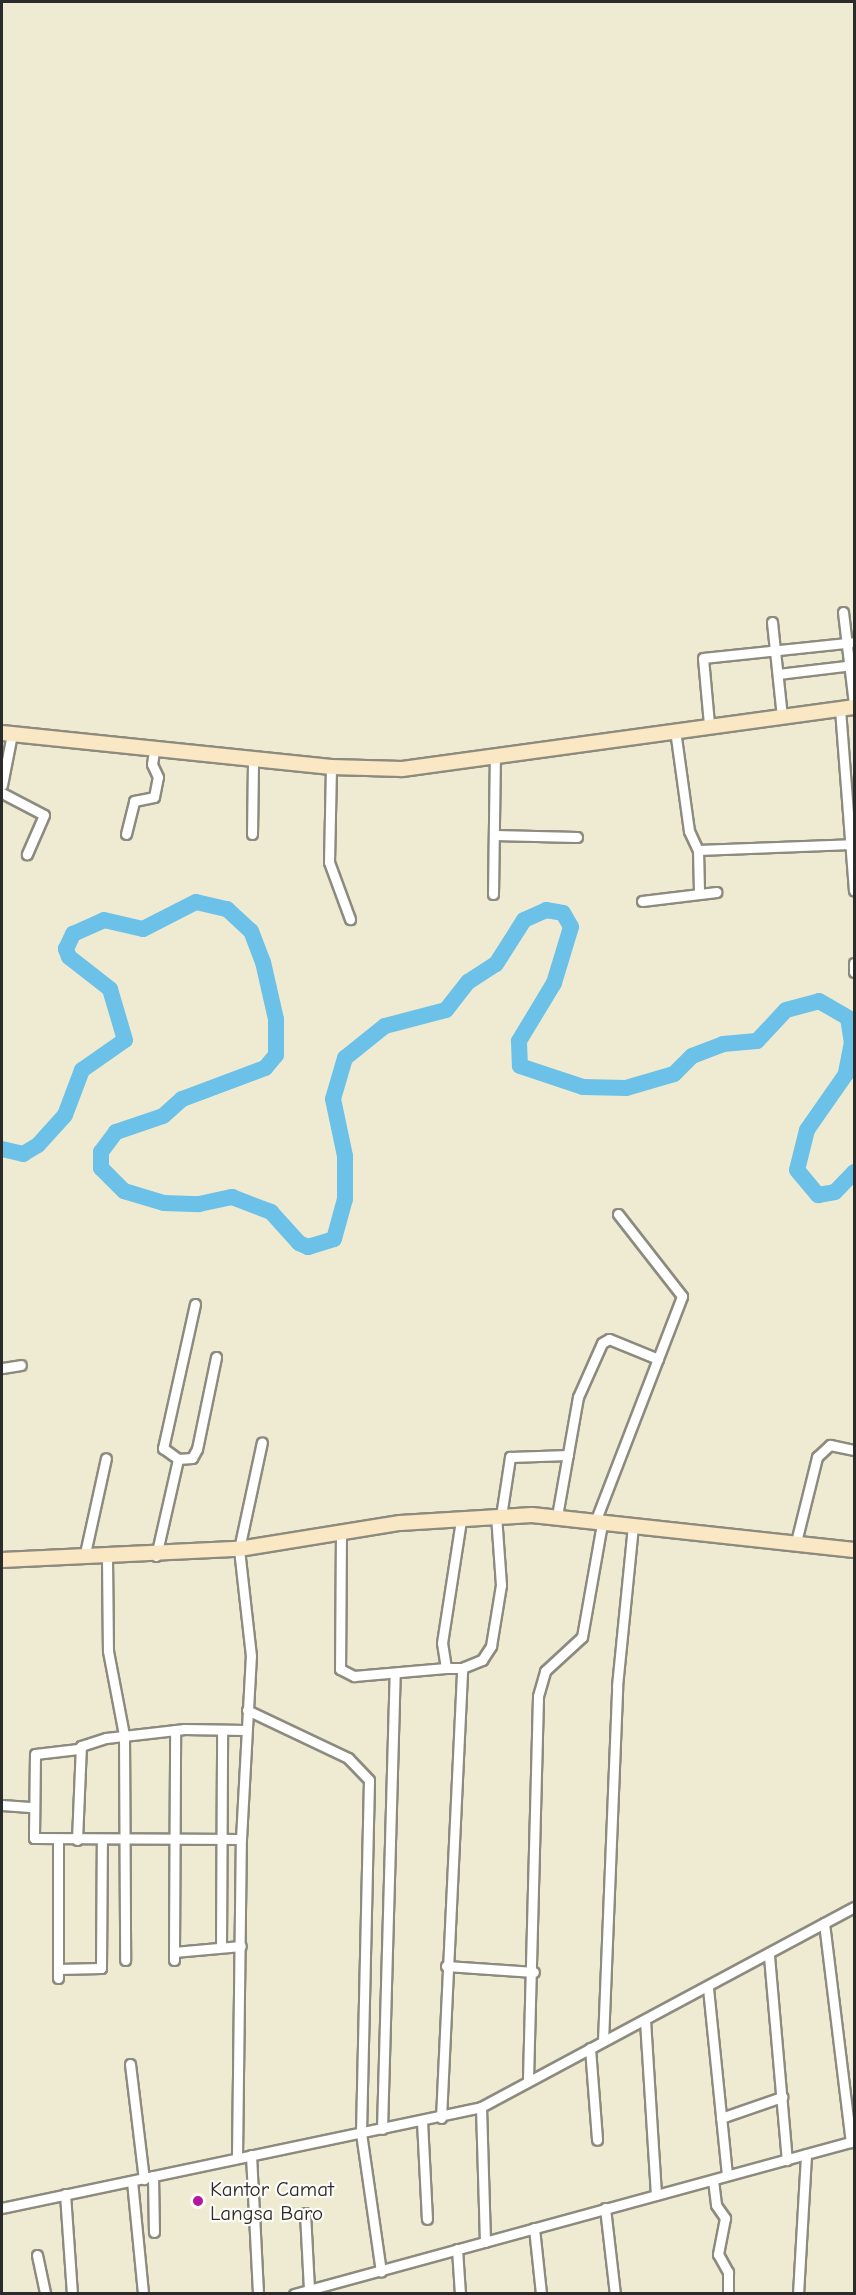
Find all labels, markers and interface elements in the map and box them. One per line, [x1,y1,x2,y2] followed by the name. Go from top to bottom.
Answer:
[210,2176,334,2226] place label: Kantor Camat Langsa Baro
[191,2194,205,2208] marker: Kantor Camat Langsa Baro

